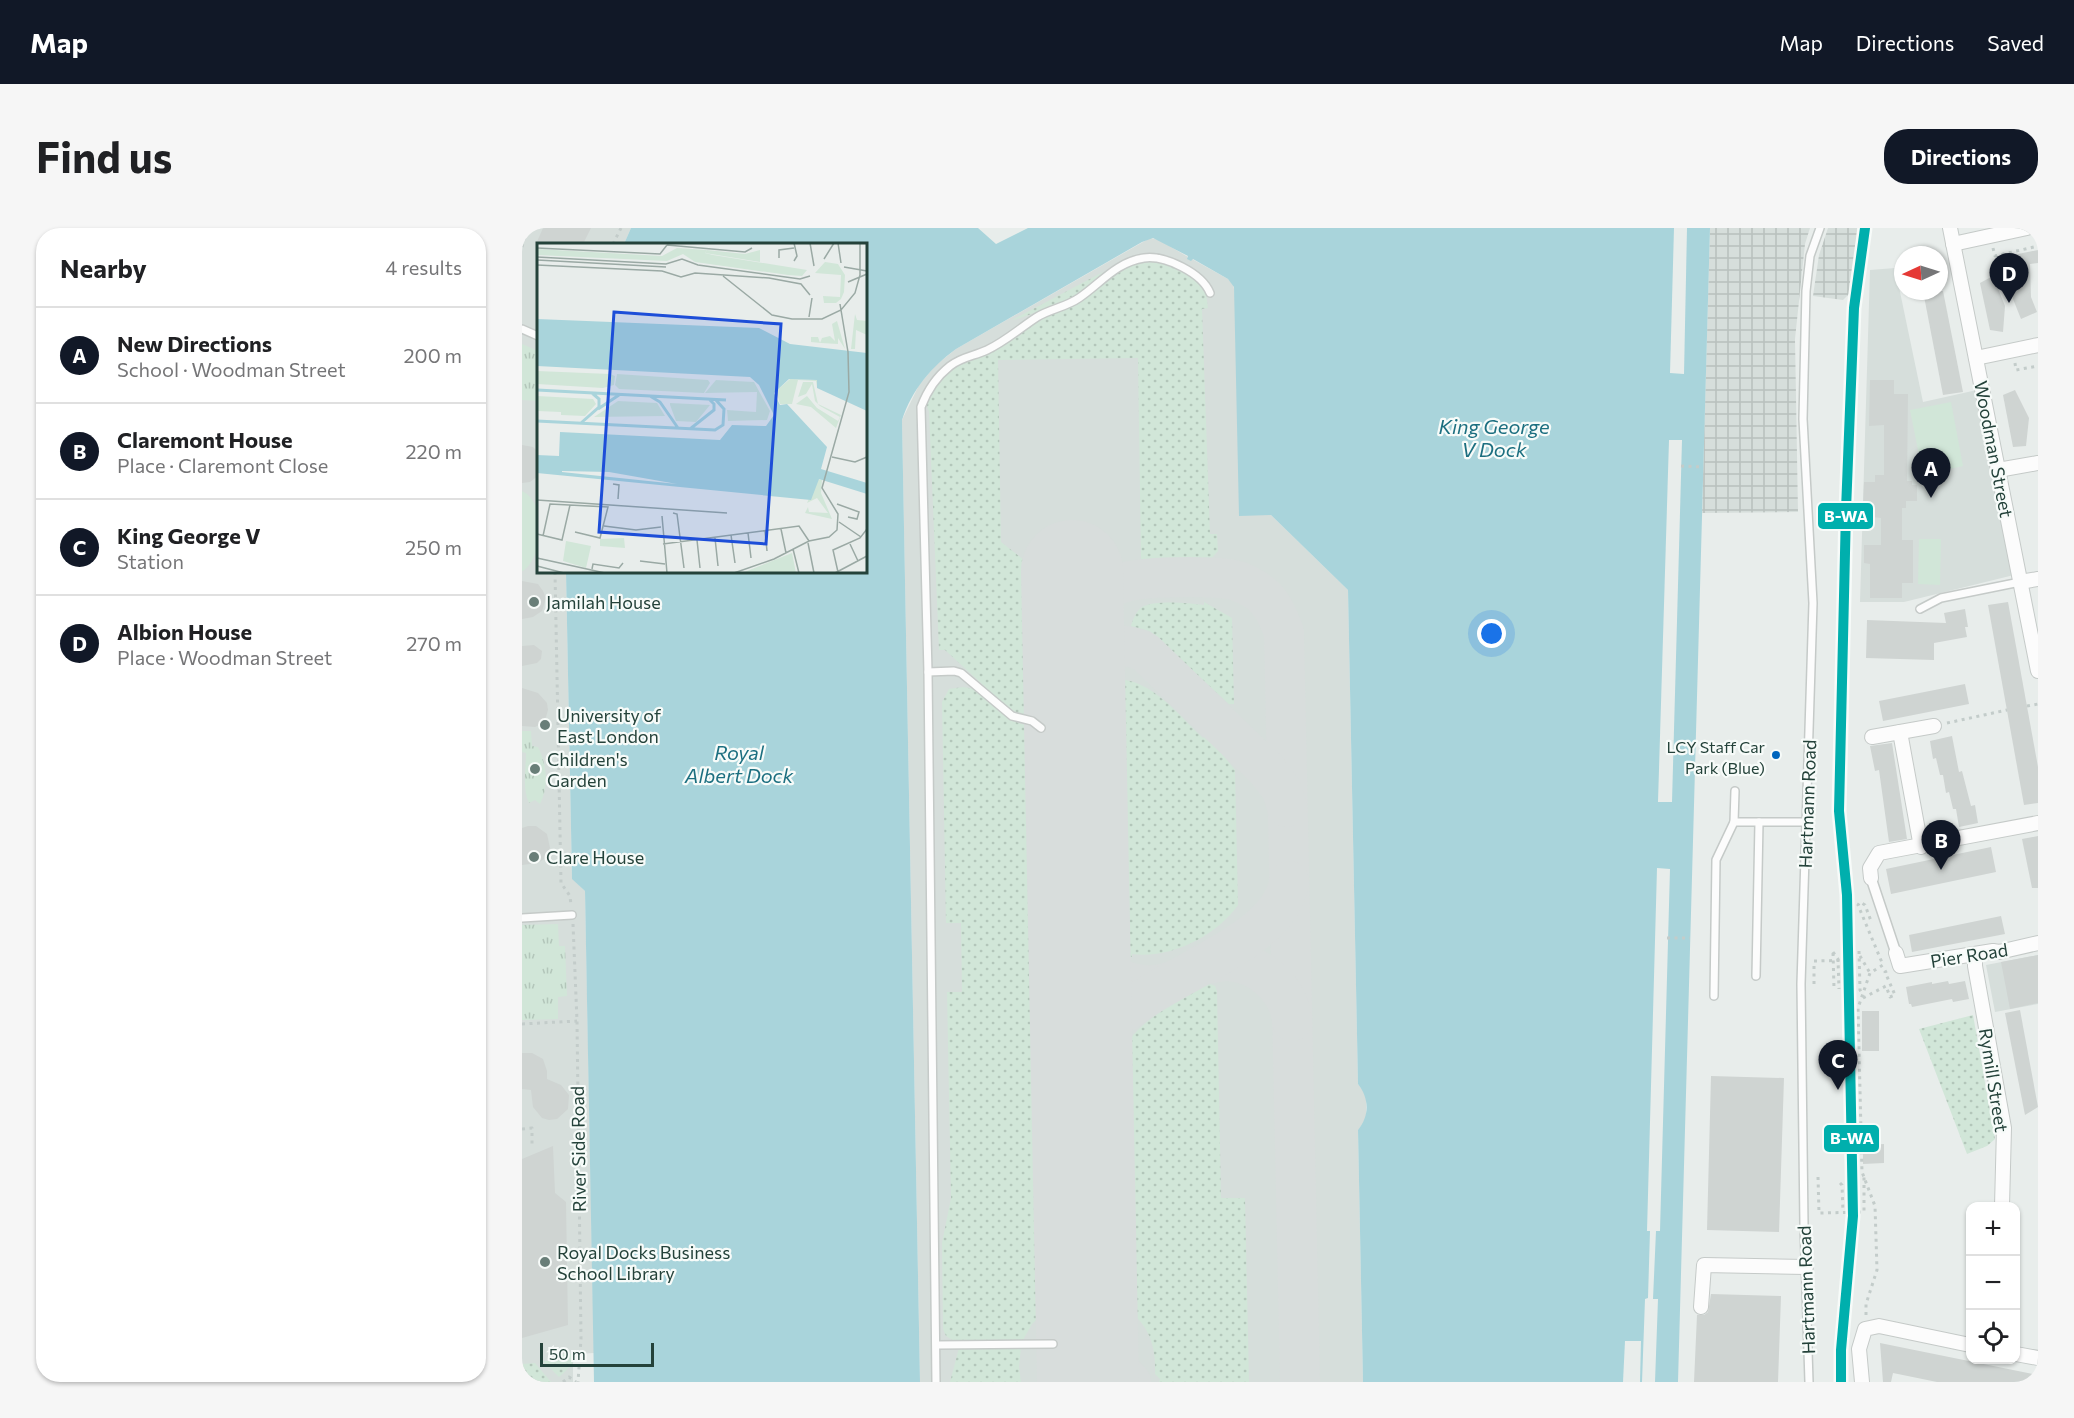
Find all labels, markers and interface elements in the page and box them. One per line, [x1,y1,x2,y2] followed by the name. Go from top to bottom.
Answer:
[30,25,88,59] text: Map
[1780,30,1823,55] text: Map
[1856,30,1954,55] text: Directions
[1987,30,2044,55] text: Saved
[1884,129,2038,184] button: Directions
[36,130,172,182] text: Find us
[537,243,867,573] inset map
[1894,246,1948,300] north arrow
[60,252,147,283] text: Nearby
[1990,254,2028,303] pin: D
[385,255,462,279] text: 4 results
[117,330,272,357] text: New Directions
[72,343,87,367] text: A
[404,343,462,367] text: 200 m
[117,357,346,381] text: School · Woodman Street
[1970,379,2018,519] street label: Woodman Street
[1438,414,1550,461] water label: King George V Dock
[117,426,293,453] text: Claremont House
[73,439,86,463] text: B
[406,439,462,463] text: 220 m
[1912,448,1950,498] pin: A
[117,453,328,477] text: Place · Claremont Close
[1817,502,1874,530] line badge: B-WA
[1824,506,1868,525] text: B-WA
[117,522,261,549] text: King George V
[73,535,86,559] text: C
[405,535,462,559] text: 250 m
[117,549,184,573] text: Station
[546,591,661,613] place label: Jamilah House
[527,595,541,609] marker: Jamilah House
[117,618,252,645] text: Albion House
[1477,619,1506,648] your location
[72,631,87,655] text: D
[406,631,462,655] text: 270 m
[117,645,332,669] text: Place · Woodman Street
[557,704,662,747] place label: University of East London
[538,718,552,732] marker: University of East London
[1667,737,1766,777] place label: LCY Staff Car Park (Blue)
[1794,739,1820,869] street label: Hartmann Road
[684,740,795,787] water label: Royal Albert Dock
[547,748,628,791] place label: Children's Garden
[1770,749,1782,761] marker: LCY Staff Car Park (Blue)
[528,762,542,776] marker: Children's Garden
[1922,820,1960,870] pin: B
[546,846,644,868] place label: Clare House
[527,850,541,864] marker: Clare House
[1929,938,2009,972] street label: Pier Road
[1975,1026,2013,1134] street label: Rymill Street
[1818,1040,1858,1090] pin: C
[566,1086,590,1212] street label: River Side Road
[1823,1124,1880,1153] line badge: B-WA
[1830,1128,1874,1147] text: B-WA
[1966,1202,2020,1364] map controls
[1966,1202,2020,1256] button: +
[1793,1225,1819,1355] street label: Hartmann Road
[557,1241,730,1284] place label: Royal Docks Business School Library
[538,1255,552,1269] marker: Royal Docks Business School Library
[1966,1256,2020,1310] button: −
[1966,1310,2020,1364] button: locate
[540,1340,654,1368] scale bar
[549,1344,586,1363] text: 50 m

